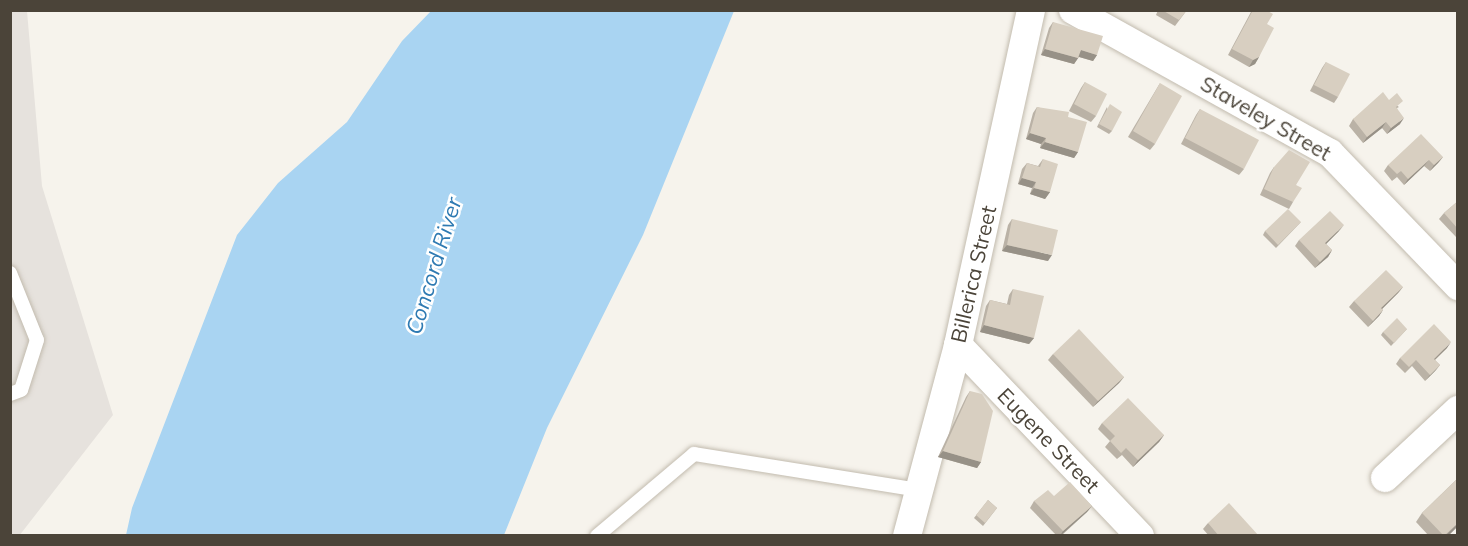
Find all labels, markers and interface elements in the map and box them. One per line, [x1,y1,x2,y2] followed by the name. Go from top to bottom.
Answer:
[1196,71,1336,165] street label: Staveley Street
[401,194,467,338] water label: Concord River
[945,203,1001,345] street label: Billerica Street
[993,382,1105,498] street label: Eugene Street

